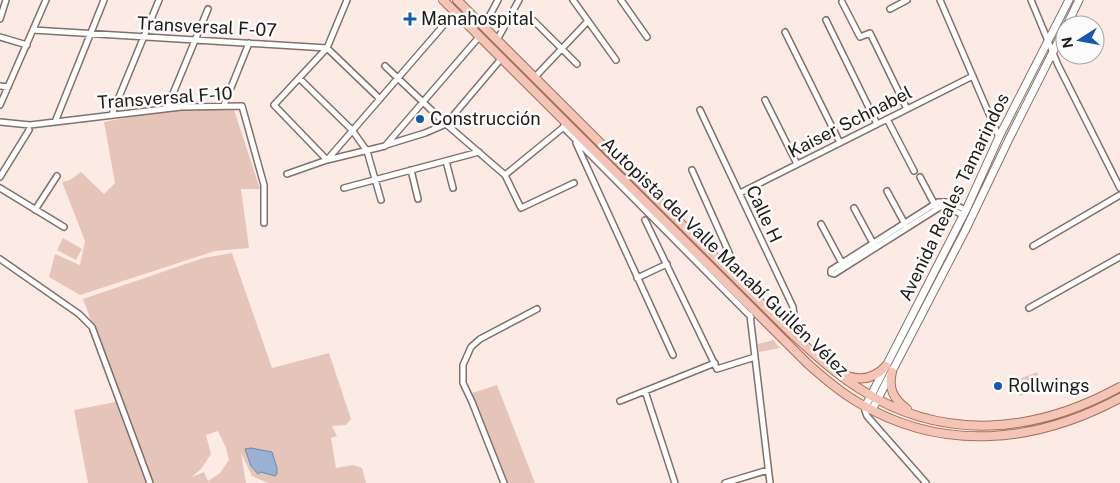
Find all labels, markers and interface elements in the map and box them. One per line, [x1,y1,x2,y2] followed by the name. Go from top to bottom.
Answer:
[421,8,534,29] place label: Manahospital
[137,12,277,41] street label: Transversal F-07
[403,12,417,26] marker: Manahospital
[1055,15,1105,65] north arrow
[1058,36,1076,49] text: N
[784,81,915,162] street label: Kaiser Schnabel
[97,82,233,113] street label: Transversal F-10
[894,90,1013,304] street label: Avenida Reales Tamarindos
[430,108,541,129] place label: Construcción
[414,113,426,125] marker: Construcción
[597,133,853,381] street label: Autopista del Valle Manabí Guillén Vélez
[742,182,787,246] street label: Calle H
[1008,375,1089,396] place label: Rollwings
[992,380,1004,392] marker: Rollwings

